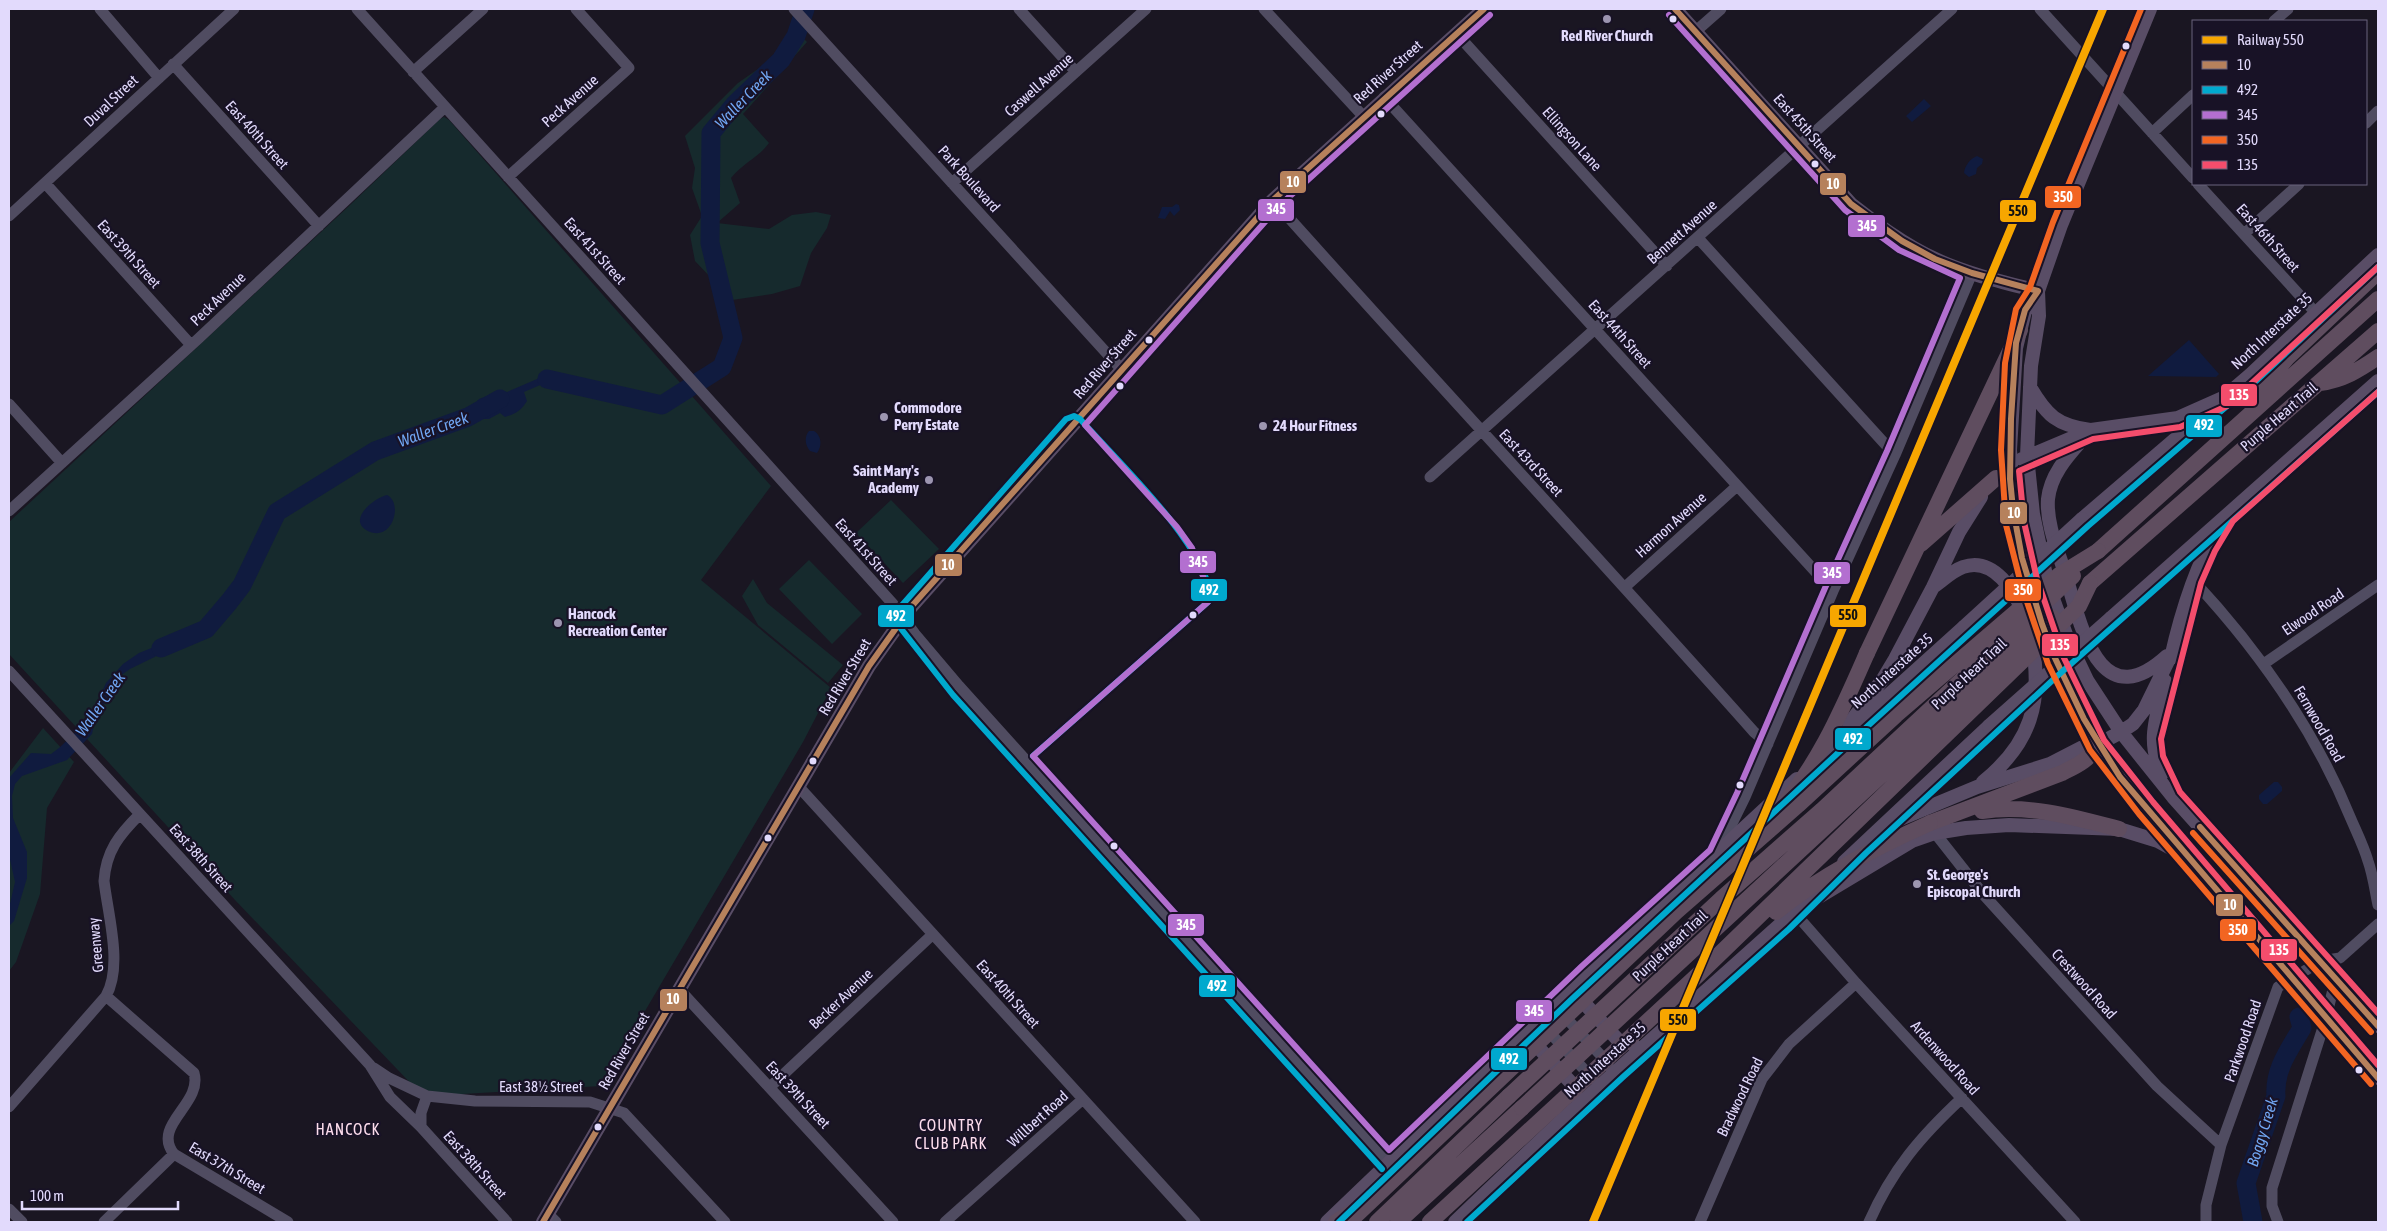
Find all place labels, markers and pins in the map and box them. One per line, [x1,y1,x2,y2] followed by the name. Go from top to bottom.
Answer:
[1601,13,1613,25] marker: Red River Church
[1668,14,1678,24] unlabelled marker
[1561,27,1653,44] place label: Red River Church
[2121,41,2131,51] unlabelled marker
[1376,109,1386,119] unlabelled marker
[1810,159,1820,169] unlabelled marker
[1144,335,1154,345] unlabelled marker
[1115,381,1125,391] unlabelled marker
[894,399,962,433] place label: Commodore Perry Estate
[878,411,890,423] marker: Commodore Perry Estate
[1273,417,1358,434] place label: 24 Hour Fitness
[1257,420,1269,432] marker: 24 Hour Fitness
[853,462,920,496] place label: Saint Mary's Academy
[923,474,935,486] marker: Saint Mary's Academy
[568,605,667,639] place label: Hancock Recreation Center
[1188,610,1198,620] unlabelled marker
[552,617,564,629] marker: Hancock Recreation Center
[808,756,818,766] unlabelled marker
[1735,780,1745,790] unlabelled marker
[763,833,773,843] unlabelled marker
[1109,841,1119,851] unlabelled marker
[1927,866,2020,900] place label: St. George's Episcopal Church
[1911,878,1923,890] marker: St. George's Episcopal Church
[2354,1065,2364,1075] unlabelled marker
[593,1122,603,1132] unlabelled marker

